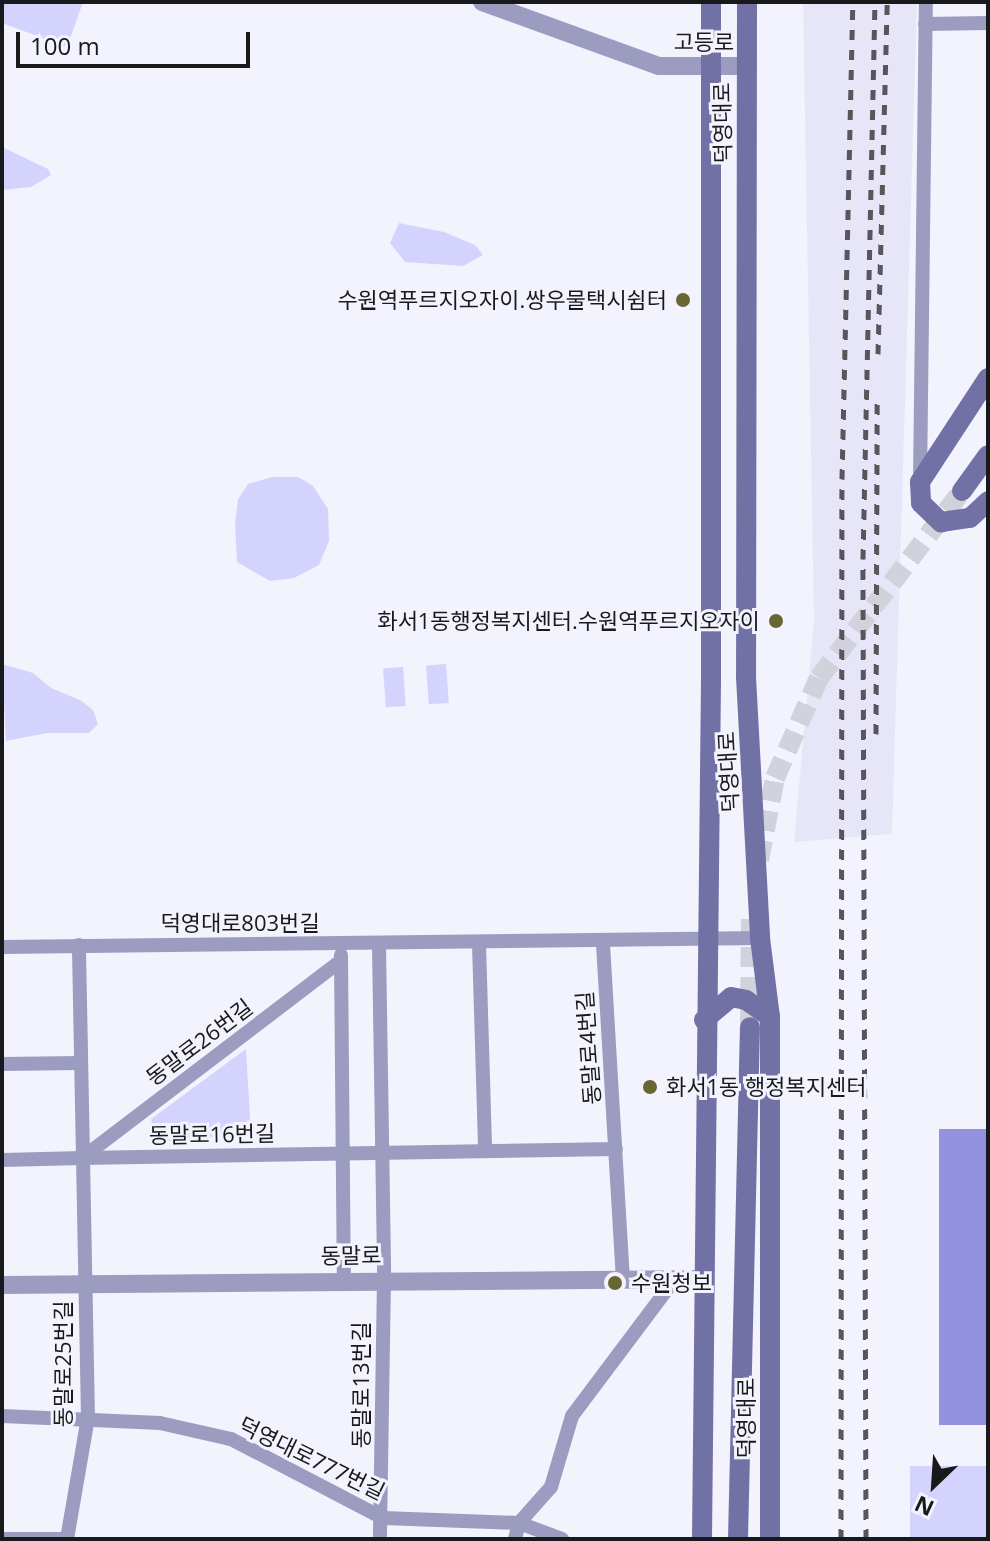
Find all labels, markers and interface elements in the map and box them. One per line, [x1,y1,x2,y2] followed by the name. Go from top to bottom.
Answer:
[20,16,254,66] scale bar
[30,29,100,62] text: 100 m
[674,29,734,55] street label: 고등로
[708,82,736,164] street label: 덕영대로
[337,287,667,313] place label: 수원역푸르지오자이.쌍우물택시쉼터
[674,291,692,309] marker: 수원역푸르지오자이.쌍우물택시쉼터
[377,608,760,634] place label: 화서1동행정복지센터.수원역푸르지오자이
[767,612,785,630] marker: 화서1동행정복지센터.수원역푸르지오자이
[713,731,743,813] street label: 덕영대로
[160,910,320,936] street label: 덕영대로803번길
[571,990,605,1106] street label: 동말로4번길
[141,993,257,1091] street label: 동말로26번길
[666,1074,866,1100] place label: 화서1동 행정복지센터
[641,1078,659,1096] marker: 화서1동 행정복지센터
[149,1120,275,1148] street label: 동말로16번길
[320,1241,382,1269] street label: 동말로
[631,1270,712,1296] place label: 수원청보
[606,1274,624,1292] marker: 수원청보
[50,1301,76,1427] street label: 동말로25번길
[348,1322,374,1448] street label: 동말로13번길
[733,1378,759,1458] street label: 덕영대로
[235,1411,389,1505] street label: 덕영대로777번길
[894,1445,974,1525] north arrow
[909,1489,938,1524] text: N

